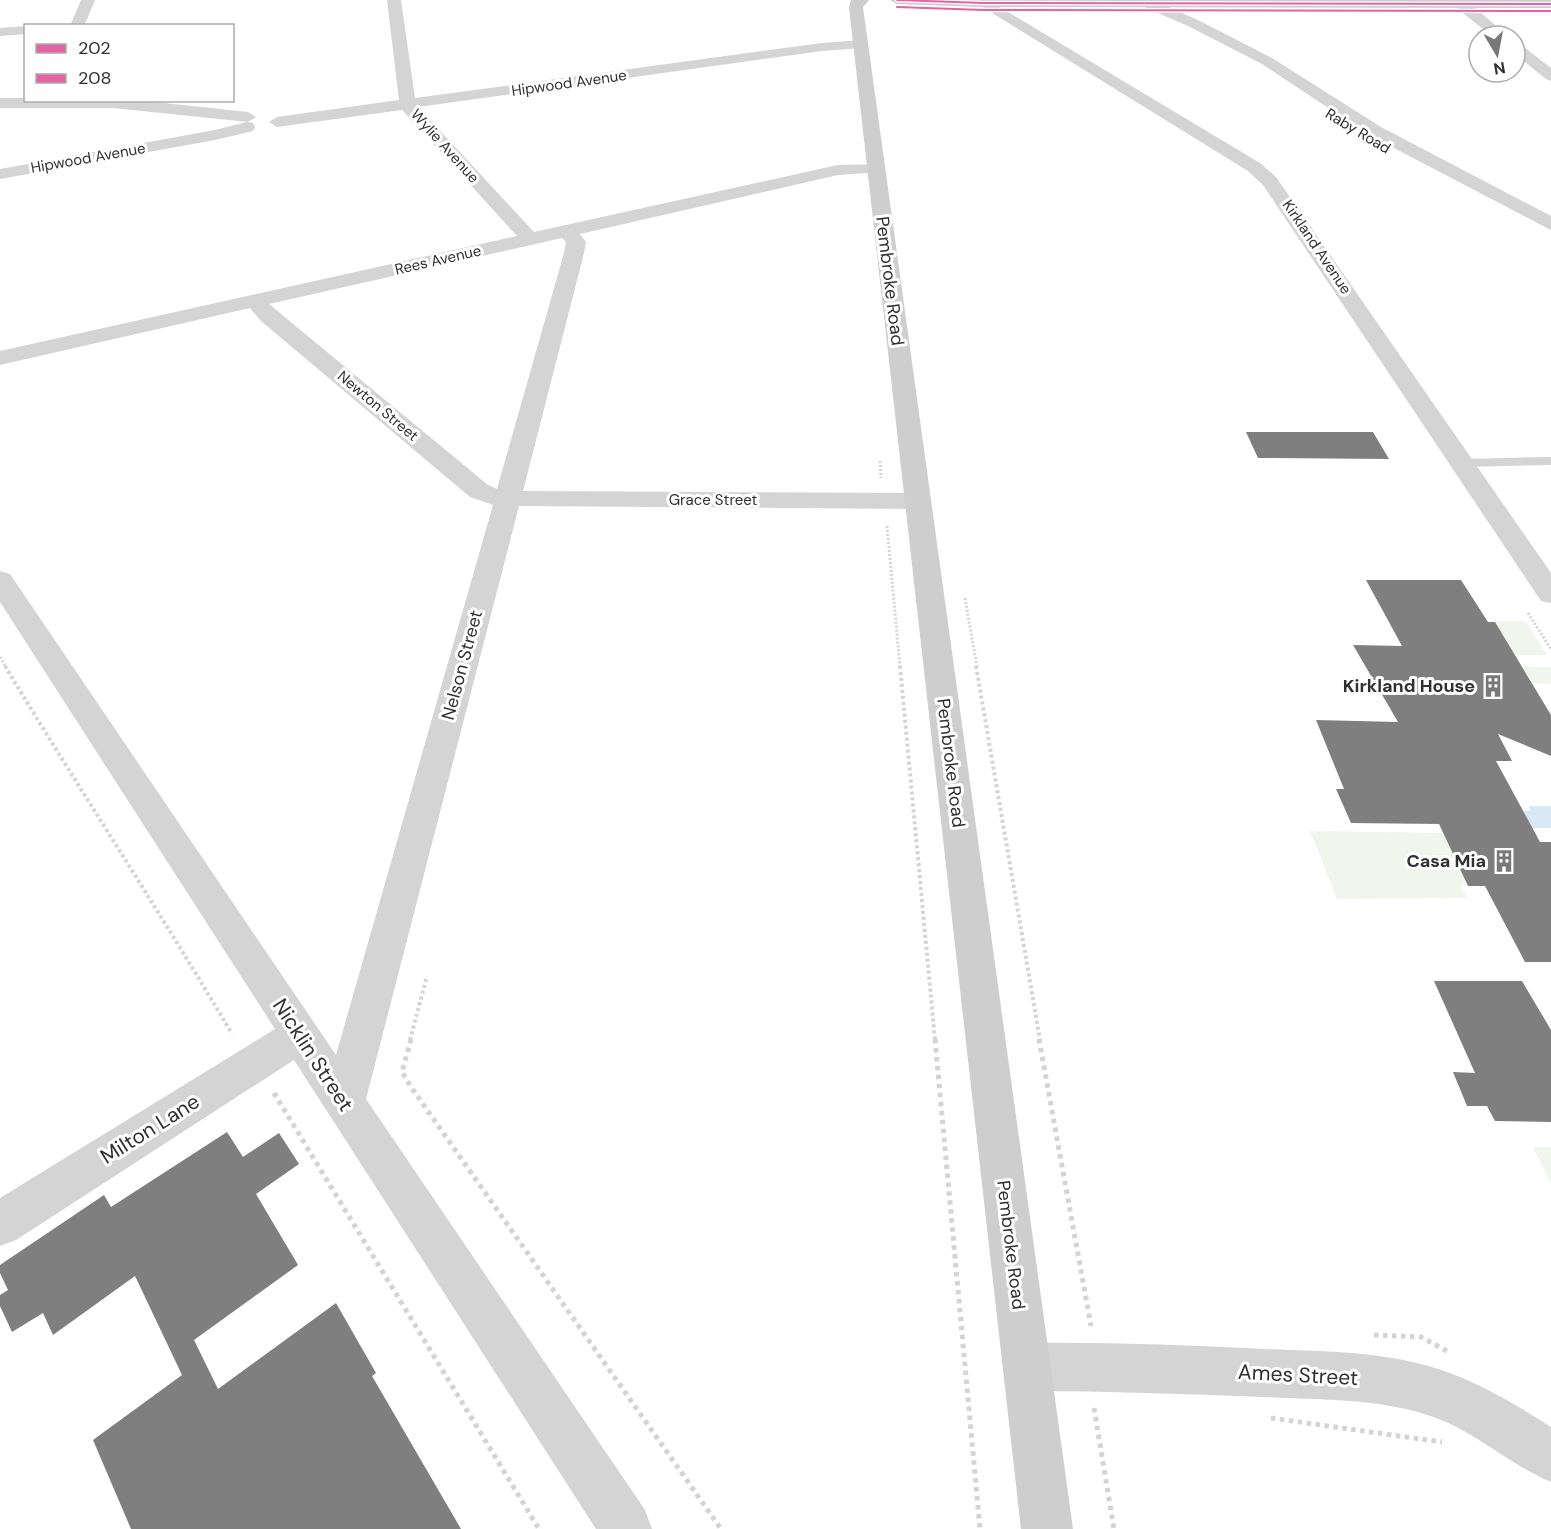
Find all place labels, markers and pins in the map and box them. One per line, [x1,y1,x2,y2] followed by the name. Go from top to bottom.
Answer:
[1480,673,1506,699] building icon: Kirkland House
[1343,674,1475,698] place label: Kirkland House
[1491,848,1517,874] building icon: Casa Mia
[1406,849,1486,873] place label: Casa Mia

